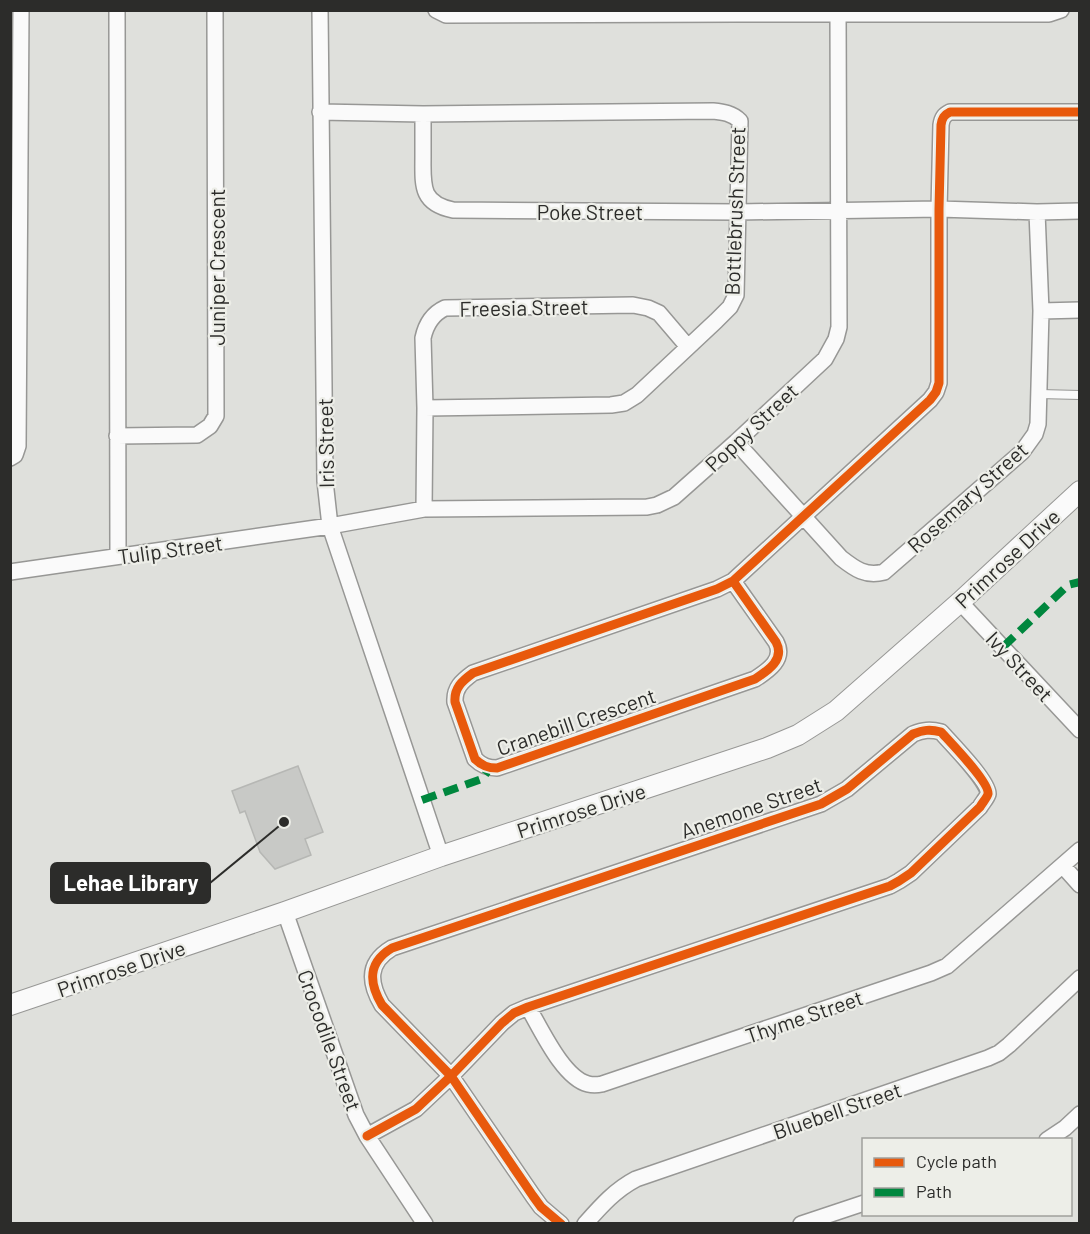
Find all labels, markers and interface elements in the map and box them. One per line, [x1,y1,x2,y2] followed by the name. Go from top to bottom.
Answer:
[719,126,749,296] street label: Bottlebrush Street
[204,189,229,345] street label: Juniper Crescent
[537,199,643,224] street label: Poke Street
[459,293,589,321] street label: Freesia Street
[699,378,803,476] street label: Poppy Street
[312,398,338,488] street label: Iris Street
[902,436,1032,558] street label: Rosemary Street
[949,503,1065,613] street label: Primrose Drive
[116,529,224,569] street label: Tulip Street
[981,626,1059,706] street label: Ivy Street
[493,682,659,760] street label: Cranebill Crescent
[677,771,825,843] street label: Anemone Street
[513,777,649,843] street label: Primrose Drive
[51,863,210,903] callout: Lehae Library
[64,869,198,895] text: Lehae Library
[54,934,188,1002] street label: Primrose Drive
[293,966,367,1114] street label: Crocodile Street
[742,984,866,1048] street label: Thyme Street
[770,1076,904,1144] street label: Bluebell Street
[862,1138,1072,1216] legend
[916,1150,997,1172] text: Cycle path
[916,1180,952,1202] text: Path

